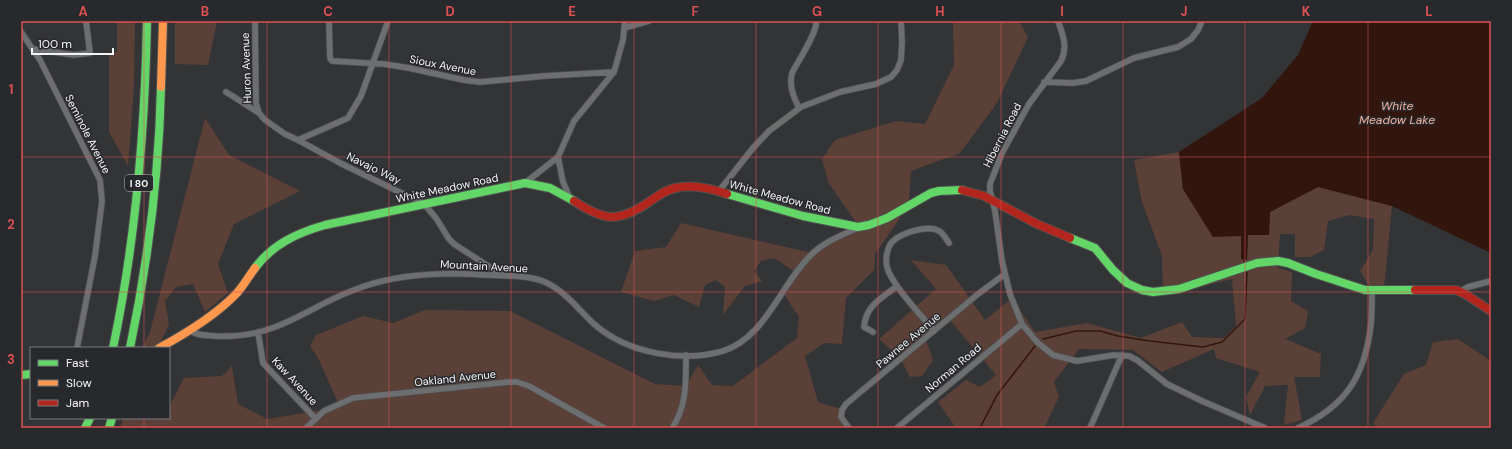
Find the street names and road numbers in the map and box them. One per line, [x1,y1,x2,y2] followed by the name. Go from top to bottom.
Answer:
[238,32,254,104] street label: Huron Avenue
[408,52,478,78] street label: Sioux Avenue
[62,92,114,176] street label: Seminole Avenue
[980,100,1024,170] street label: Hibernia Road
[344,149,404,187] street label: Navajo Way
[394,170,500,206] street label: White Meadow Road
[125,175,153,191] road number: I 80
[728,177,832,217] street label: White Meadow Road
[440,257,528,275] street label: Mountain Avenue
[873,309,943,371] street label: Pawnee Avenue
[922,340,984,395] street label: Norman Road
[269,354,321,408] street label: Kaw Avenue
[413,367,497,389] street label: Oakland Avenue

